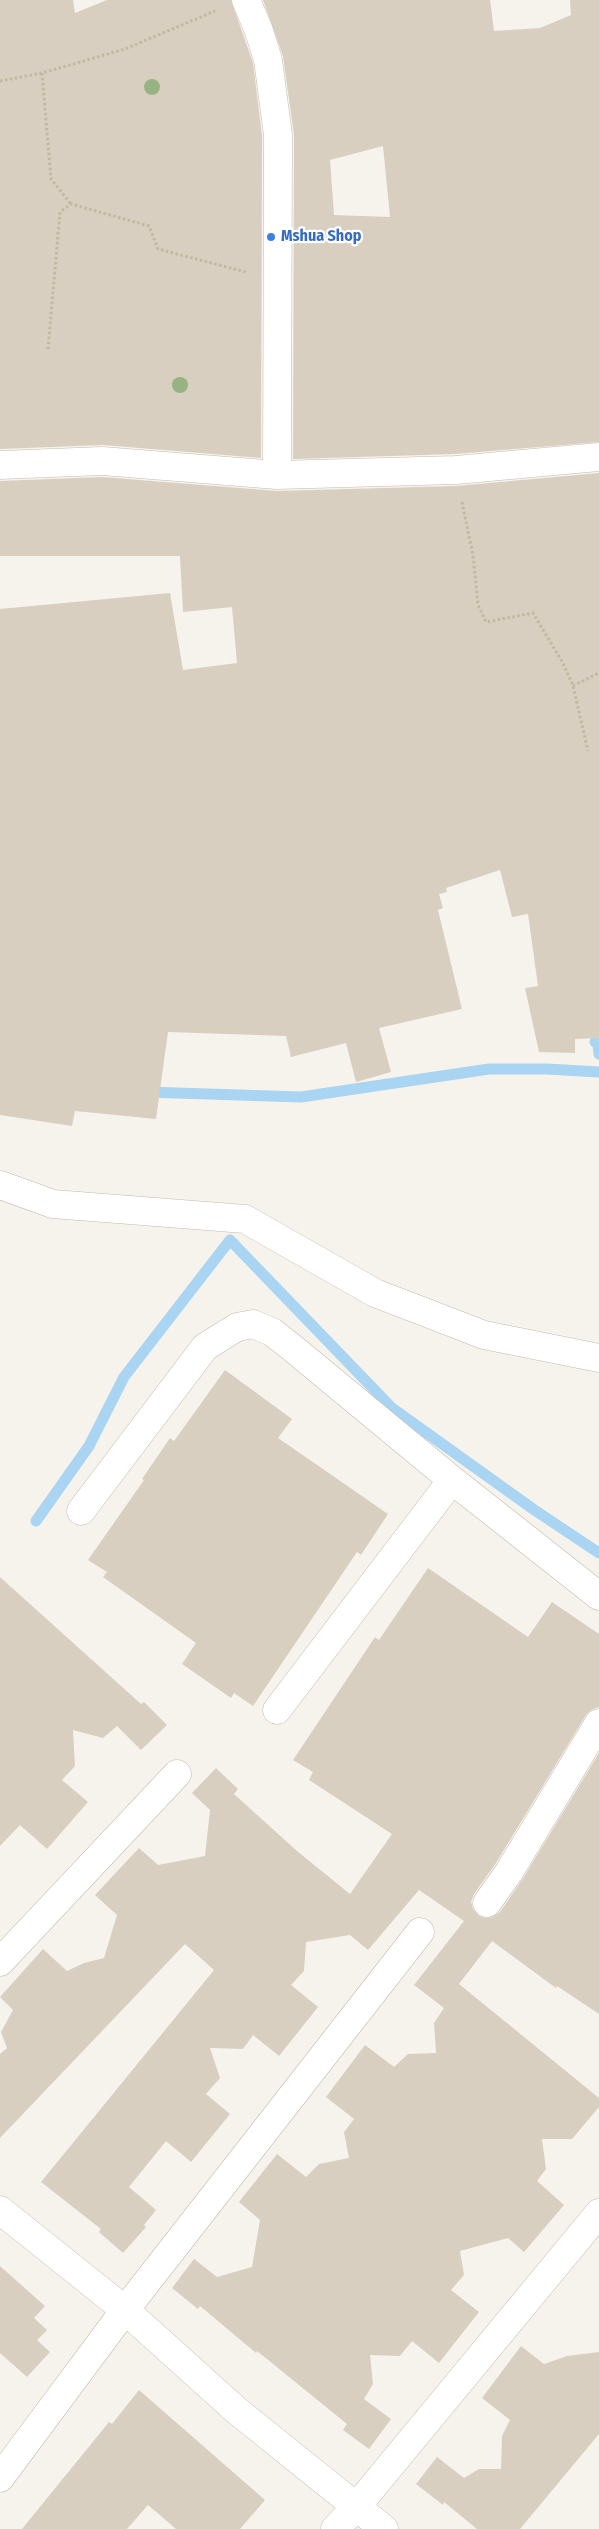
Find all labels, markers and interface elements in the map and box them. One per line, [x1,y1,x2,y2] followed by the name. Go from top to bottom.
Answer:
[281,227,361,247] place label: Mshua Shop
[265,231,277,243] marker: Mshua Shop

